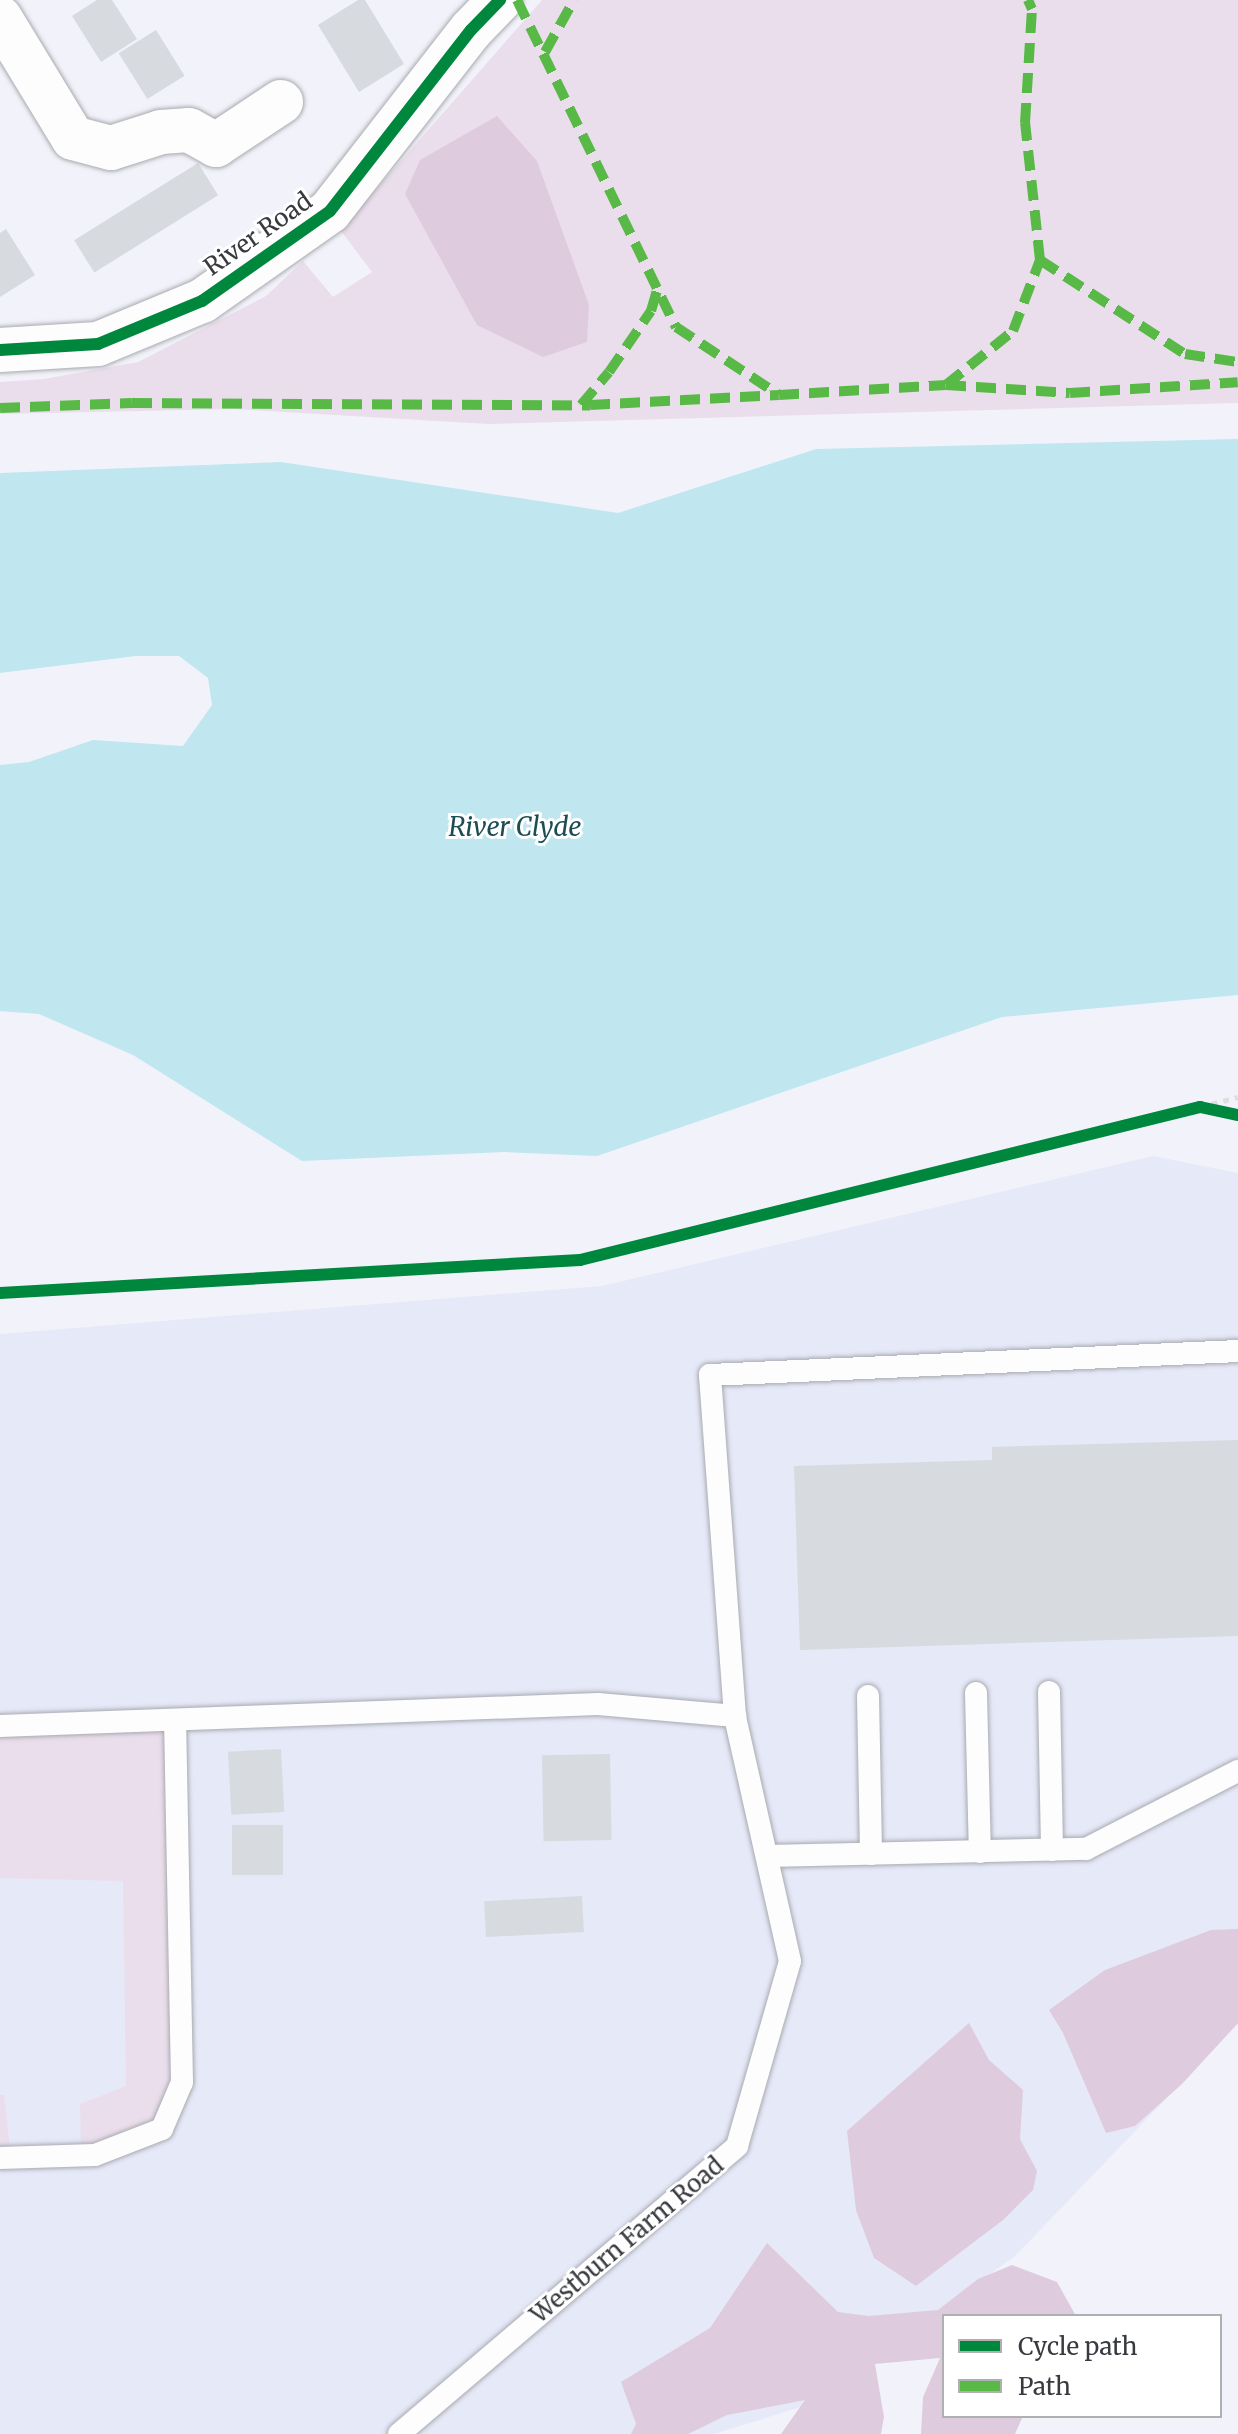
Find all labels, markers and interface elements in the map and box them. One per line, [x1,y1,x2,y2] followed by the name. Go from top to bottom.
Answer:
[199,186,317,282] street label: River Road
[448,811,582,843] water label: River Clyde
[525,2151,729,2329] street label: Westburn Farm Road
[942,2314,1222,2418] legend
[1018,2331,1137,2362] text: Cycle path
[1018,2371,1071,2402] text: Path

